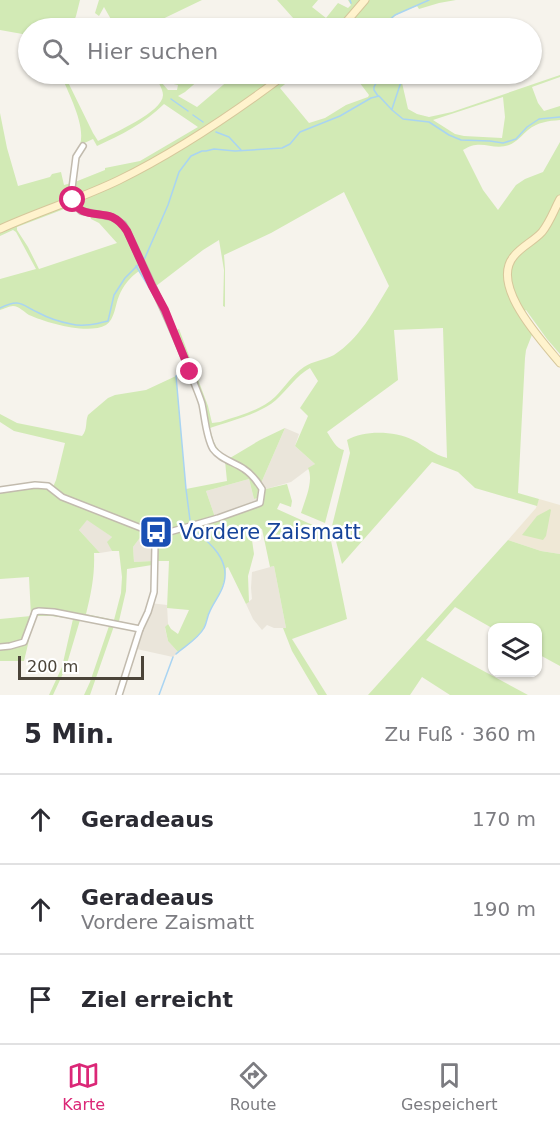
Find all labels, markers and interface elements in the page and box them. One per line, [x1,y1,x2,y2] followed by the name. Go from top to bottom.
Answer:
[18,18,542,84] search box
[39,35,72,68] icon: search
[87,39,218,64] text: Hier suchen
[59,186,85,212] route start
[176,358,202,384] route end
[138,514,174,550] bus stop icon: Vordere Zaismatt
[179,520,361,544] place label: Vordere Zaismatt
[488,623,542,677] map controls
[488,623,542,677] button: layers
[18,653,144,680] scale bar
[27,657,78,676] text: 200 m
[24,719,114,749] text: 5 Min.
[384,722,536,746] text: Zu Fuß · 360 m
[24,803,57,836] icon: ahead
[81,807,214,832] text: Geradeaus
[472,807,536,831] text: 170 m
[81,885,214,910] text: Geradeaus
[24,893,57,926] icon: ahead
[472,897,536,921] text: 190 m
[81,910,254,934] text: Vordere Zaismatt
[24,983,57,1016] icon: arrive
[81,987,233,1012] text: Ziel erreicht
[62,1059,105,1114] tab: Karte
[230,1059,276,1114] tab: Route
[401,1059,498,1114] tab: Gespeichert

